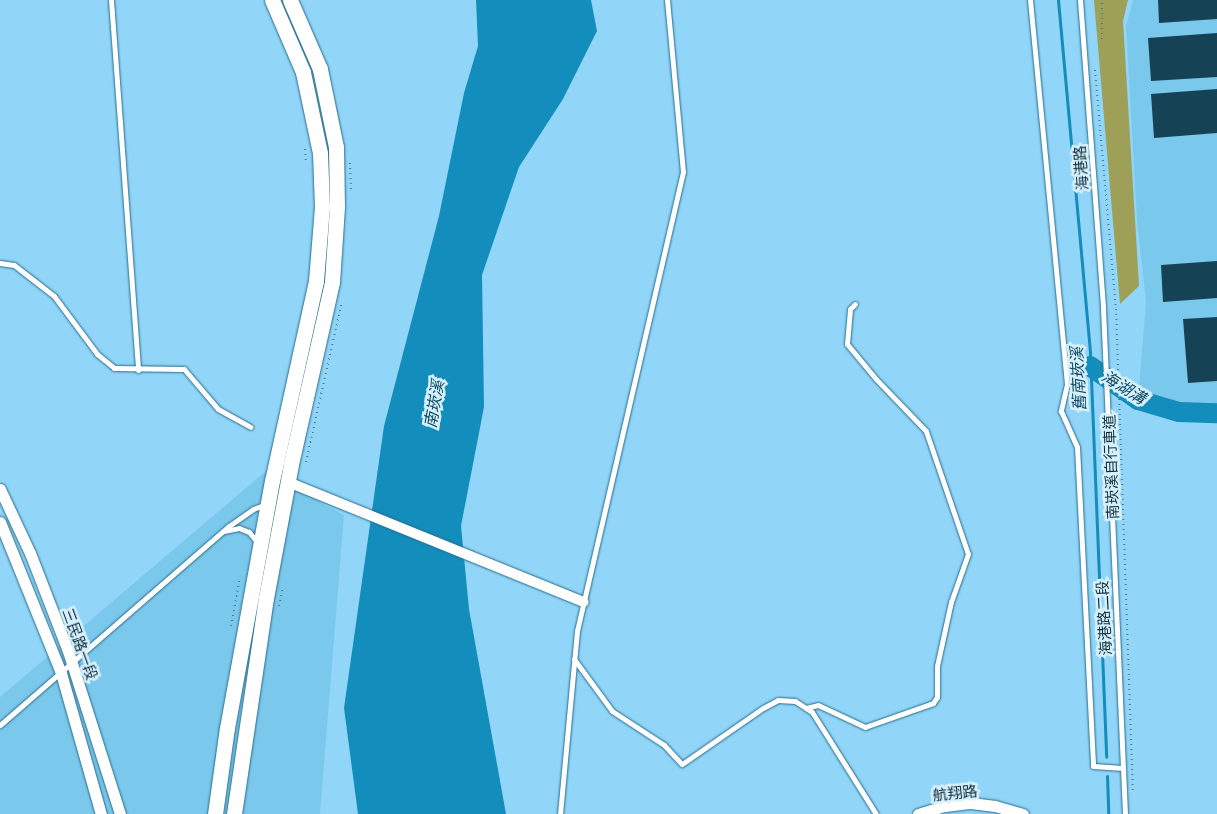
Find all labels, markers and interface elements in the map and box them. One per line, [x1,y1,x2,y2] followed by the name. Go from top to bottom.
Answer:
[1070,145,1092,191] street label: 海港路
[1067,347,1089,411] water label: 舊南崁溪
[1099,366,1149,408] water label: 海湖溝
[420,379,448,429] water label: 南崁溪
[1100,414,1122,520] street label: 南崁溪自行車道
[1093,580,1115,656] street label: 海港路二段
[59,606,101,682] street label: 三民路一段
[932,782,978,804] street label: 航翔路

